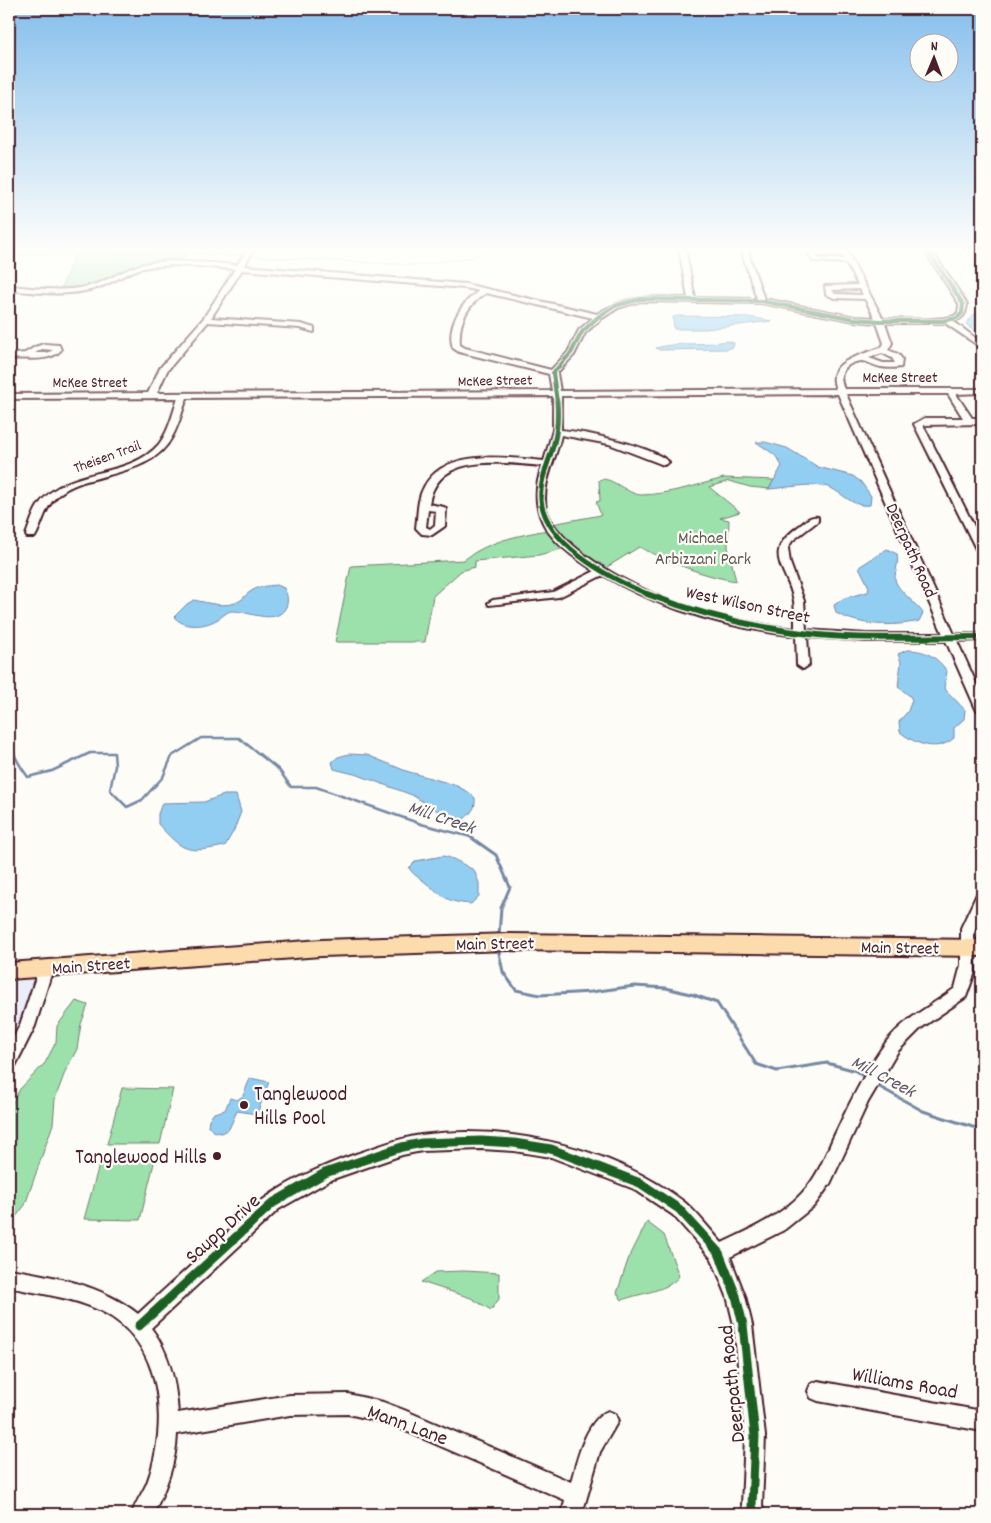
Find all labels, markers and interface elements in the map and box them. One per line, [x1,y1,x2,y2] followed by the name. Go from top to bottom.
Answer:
[908,32,958,82] north arrow
[931,37,938,57] text: N
[863,368,938,390] street label: McKee Street
[457,370,533,394] street label: McKee Street
[53,373,128,395] street label: McKee Street
[71,435,145,480] street label: Theisen Trail
[878,500,942,602] street label: Deerpath Road
[655,527,751,573] park label: Michael Arbizzani Park
[683,581,812,632] street label: West Wilson Street
[404,795,480,844] water label: Mill Creek
[456,932,535,959] street label: Main Street
[861,936,940,963] street label: Main Street
[51,952,132,983] street label: Main Street
[846,1050,921,1107] water label: Mill Creek
[254,1081,347,1135] place label: Tanglewood Hills Pool
[238,1099,250,1111] marker: Tanglewood Hills Pool
[75,1144,207,1174] place label: Tanglewood Hills
[211,1150,223,1162] marker: Tanglewood Hills
[179,1188,269,1272] street label: Saupp Drive
[713,1323,755,1444] street label: Deerpath Road
[849,1361,960,1409] street label: Williams Road
[362,1398,451,1455] street label: Mann Lane

